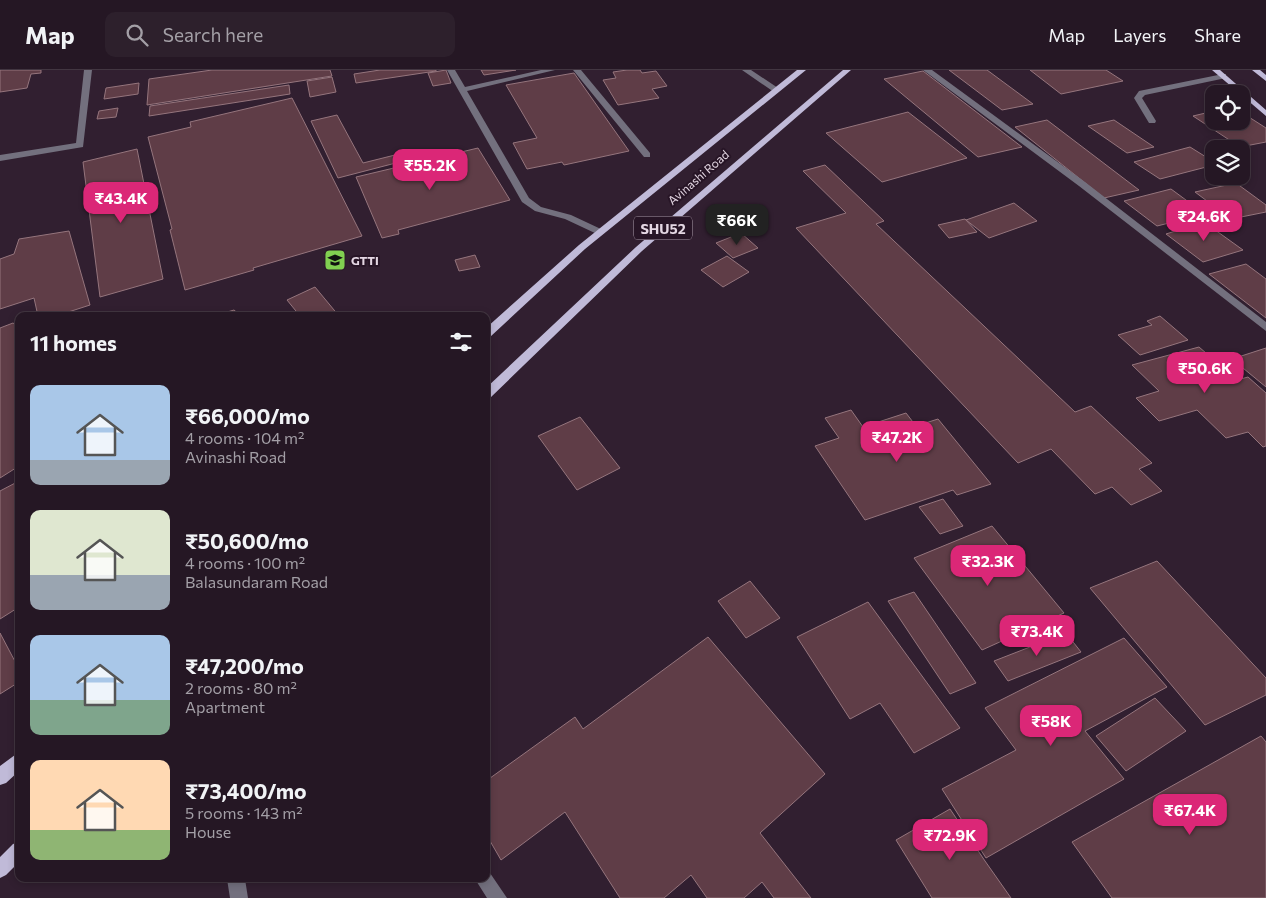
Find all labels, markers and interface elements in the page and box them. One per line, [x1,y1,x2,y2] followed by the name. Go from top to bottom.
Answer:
[105,12,455,57] search box
[25,20,75,49] text: Map
[123,21,151,49] icon: search
[163,23,263,46] text: Search here
[1048,24,1085,46] text: Map
[1113,24,1166,46] text: Layers
[1194,24,1241,46] text: Share
[1205,85,1250,185] map controls
[1205,85,1250,130] button: locate
[1205,140,1250,185] button: layers
[665,147,731,207] street label: Avinashi Road
[389,148,471,191] pin: ₹55.2K
[404,155,456,174] text: ₹55.2K
[80,182,162,224] pin: ₹43.4K
[94,188,148,207] text: ₹43.4K
[1163,200,1245,242] pin: ₹24.6K
[707,204,767,246] pin: ₹66K
[1177,206,1231,225] text: ₹24.6K
[717,210,757,229] text: ₹66K
[634,216,692,240] road number: SHU52
[323,248,347,272] school or university icon: GTTI
[351,253,379,267] place label: GTTI
[447,328,475,356] icon: filters
[30,330,117,355] text: 11 homes
[1164,352,1246,394] pin: ₹50.6K
[1178,358,1232,377] text: ₹50.6K
[185,403,310,428] text: ₹66,000/mo
[70,405,130,465] icon: home
[856,420,938,463] pin: ₹47.2K
[872,427,922,446] text: ₹47.2K
[185,428,304,447] text: 4 rooms · 104 m²
[185,447,286,466] text: Avinashi Road
[185,528,309,553] text: ₹50,600/mo
[70,530,130,590] icon: home
[947,544,1029,587] pin: ₹32.3K
[962,551,1014,570] text: ₹32.3K
[185,553,305,572] text: 4 rooms · 100 m²
[185,572,328,591] text: Balasundaram Road
[996,614,1078,657] pin: ₹73.4K
[1011,621,1063,640] text: ₹73.4K
[185,653,304,678] text: ₹47,200/mo
[70,655,130,715] icon: home
[185,678,297,697] text: 2 rooms · 80 m²
[185,697,265,716] text: Apartment
[1021,704,1081,747] pin: ₹58K
[1031,711,1071,730] text: ₹58K
[185,778,307,803] text: ₹73,400/mo
[70,780,130,840] icon: home
[1149,794,1231,836] pin: ₹67.4K
[1164,800,1216,819] text: ₹67.4K
[185,803,303,822] text: 5 rooms · 143 m²
[909,818,991,861] pin: ₹72.9K
[185,822,231,841] text: House
[924,825,976,844] text: ₹72.9K

